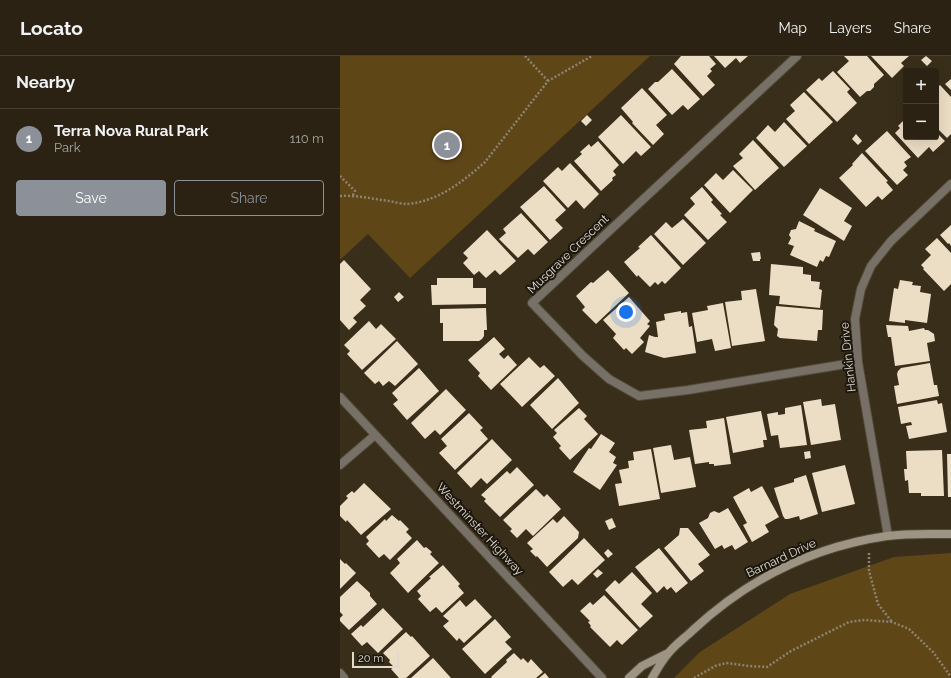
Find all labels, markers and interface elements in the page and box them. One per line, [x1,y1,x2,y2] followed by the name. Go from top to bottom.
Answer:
[20,17,83,39] text: Locato
[779,20,807,36] text: Map
[829,20,872,36] text: Layers
[894,20,931,36] text: Share
[903,68,939,140] map controls
[903,68,939,104] button: +
[16,72,75,92] text: Nearby
[903,104,939,140] button: −
[54,122,208,140] text: Terra Nova Rural Park
[434,130,460,160] pin: 1
[26,131,32,146] text: 1
[290,131,324,146] text: 110 m
[54,140,81,155] text: Park
[16,180,166,216] button: Save
[174,180,324,216] button: Share
[525,212,611,296] street label: Musgrave Crescent
[616,302,636,322] your location
[837,321,859,393] street label: Hankin Drive
[434,480,527,578] street label: Westminster Highway
[744,536,818,580] street label: Barnard Drive
[352,650,399,669] scale bar
[358,652,383,665] text: 20 m

